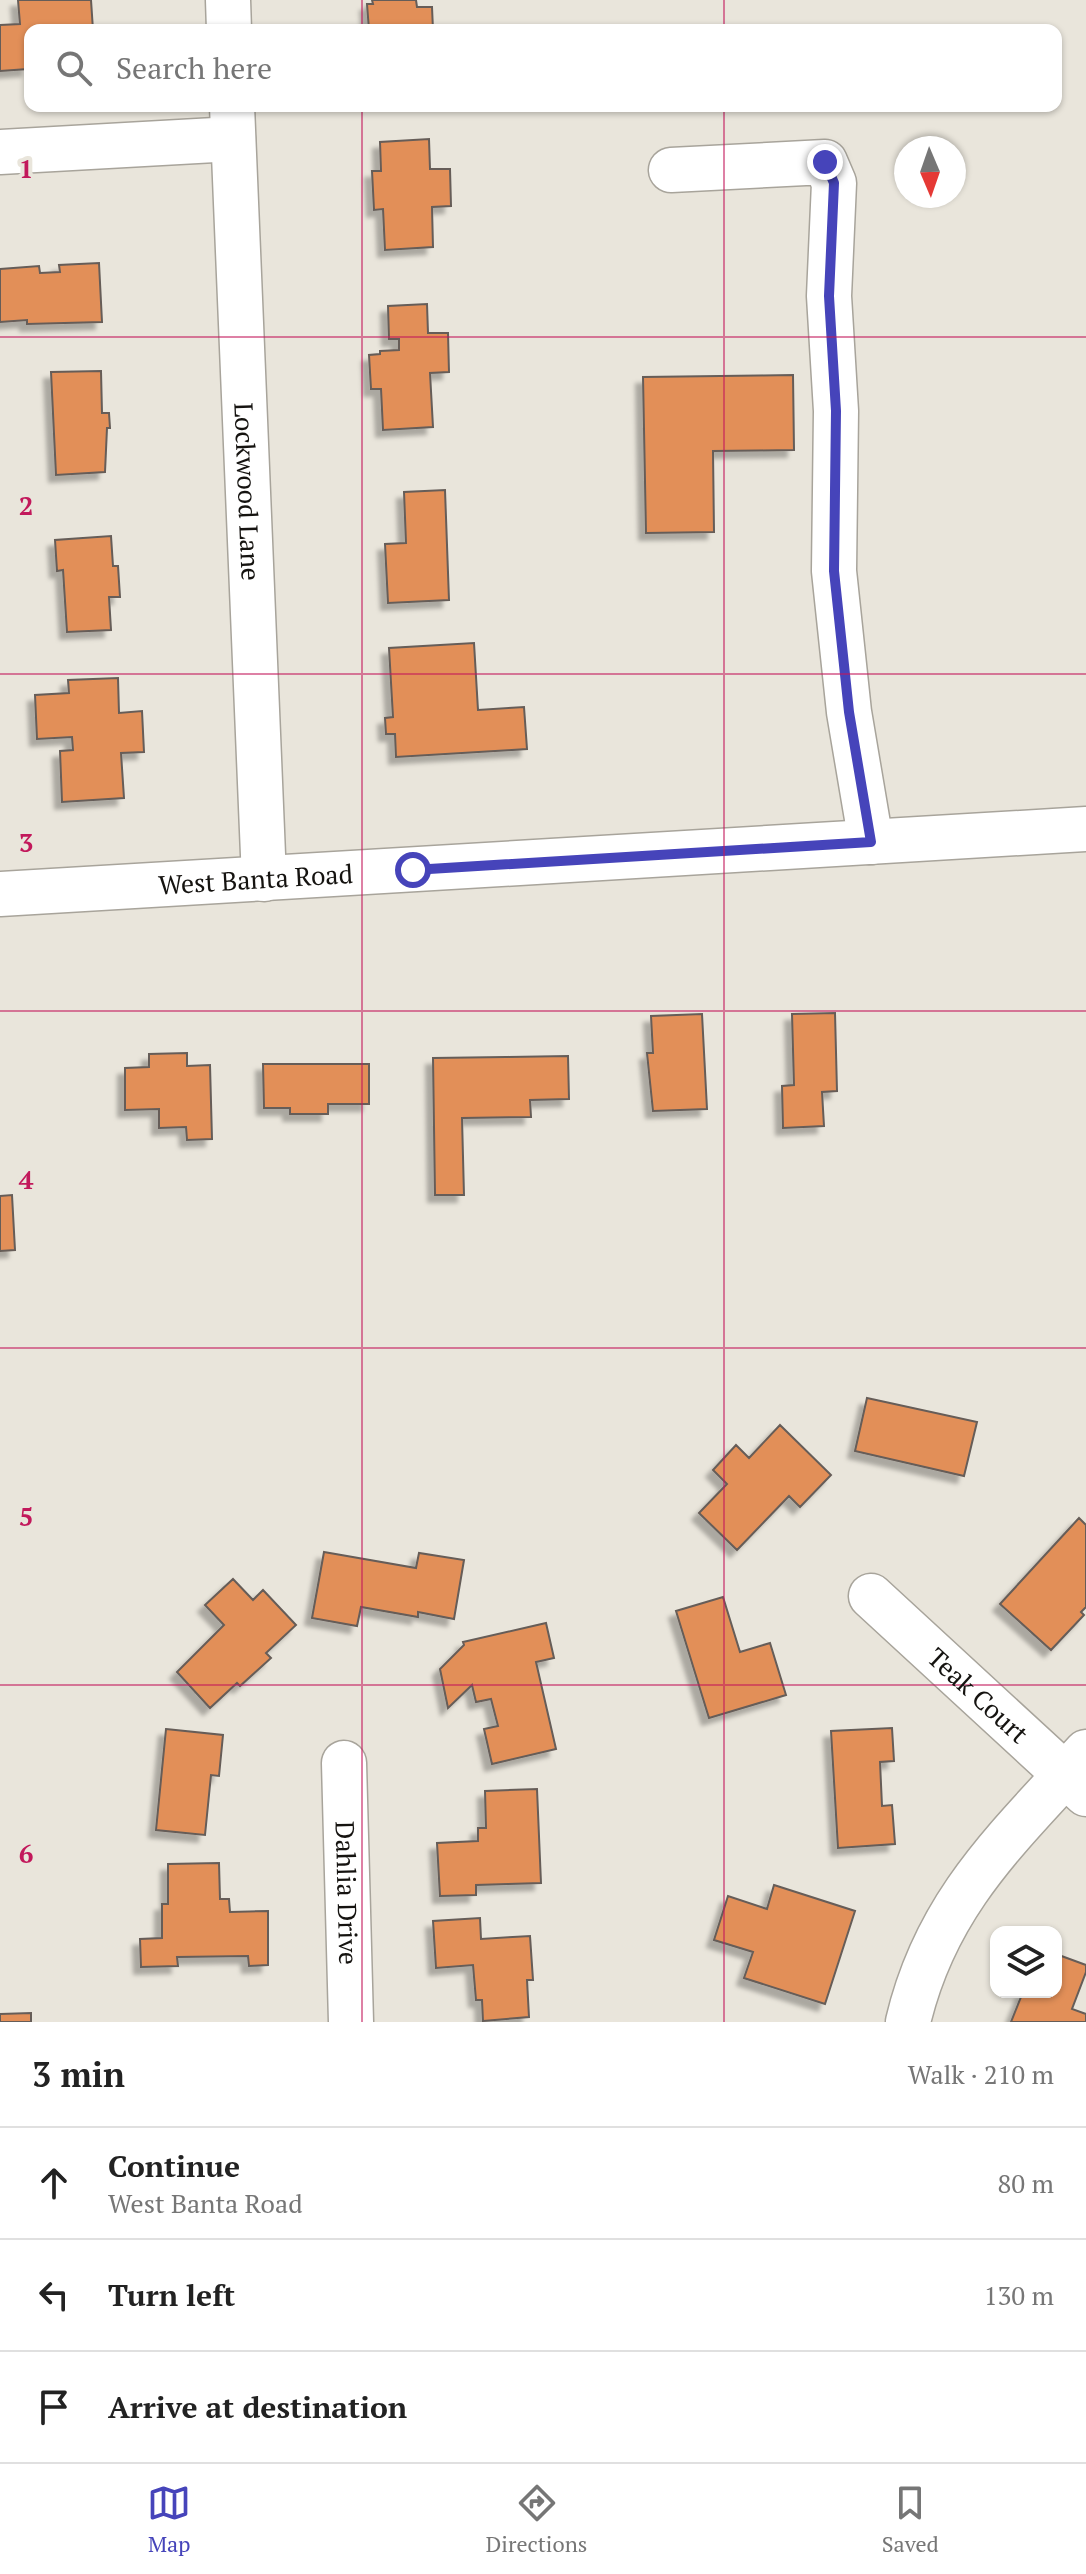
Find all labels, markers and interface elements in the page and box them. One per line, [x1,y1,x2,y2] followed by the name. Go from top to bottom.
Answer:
[24,24,1062,112] search box
[52,46,96,90] icon: search
[116,48,272,88] text: Search here
[894,136,966,208] north arrow
[807,144,843,180] route end
[19,151,33,185] text: 1
[227,402,269,581] street label: Lockwood Lane
[19,488,33,522] text: 2
[19,825,33,859] text: 3
[395,852,431,888] route start
[157,856,354,901] street label: West Banta Road
[19,1162,34,1196] text: 4
[19,1499,33,1533] text: 5
[921,1640,1036,1750] street label: Teak Court
[329,1821,366,1965] street label: Dahlia Drive
[19,1836,33,1870] text: 6
[990,1926,1062,1998] map controls
[990,1926,1062,1998] button: layers
[32,2052,125,2097] text: 3 min
[908,2057,1054,2091] text: Walk · 210 m
[108,2146,240,2186] text: Continue
[32,2161,76,2205] icon: ahead
[998,2166,1054,2200] text: 80 m
[108,2186,303,2220] text: West Banta Road
[32,2273,76,2317] icon: left
[108,2275,235,2315] text: Turn left
[984,2278,1054,2312] text: 130 m
[32,2385,76,2429] icon: arrive
[108,2387,407,2427] text: Arrive at destination
[147,2481,191,2558] tab: Map
[486,2481,587,2558] tab: Directions
[882,2481,939,2558] tab: Saved

